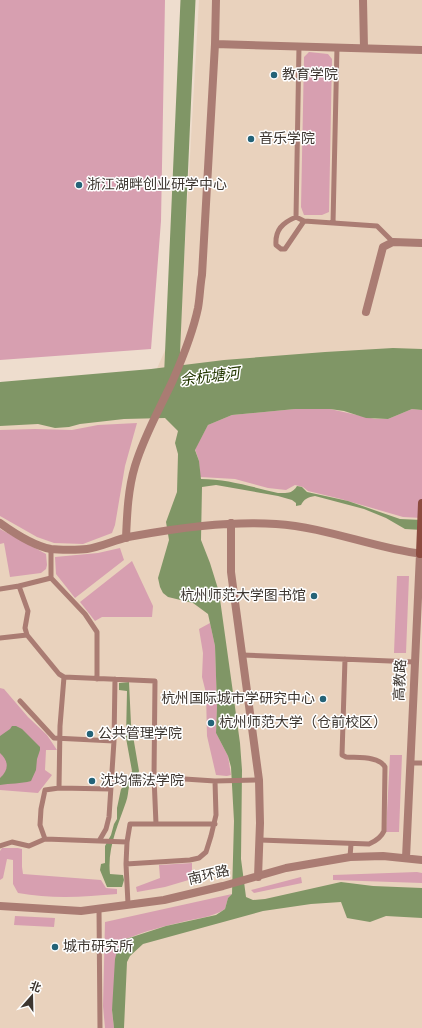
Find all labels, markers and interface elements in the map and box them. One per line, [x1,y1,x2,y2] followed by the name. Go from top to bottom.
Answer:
[282,67,338,84] place label: 教育学院
[269,70,279,80] marker: 教育学院
[259,130,315,148] place label: 音乐学院
[246,134,256,144] marker: 音乐学院
[87,176,227,194] place label: 浙江湖畔创业研学中心
[74,180,84,190] marker: 浙江湖畔创业研学中心
[179,365,244,391] water label: 余杭塘河
[180,587,306,605] place label: 杭州师范大学图书馆
[309,591,319,601] marker: 杭州师范大学图书馆
[391,659,411,701] street label: 高教路
[161,690,315,708] place label: 杭州国际城市学研究中心
[318,694,328,704] marker: 杭州国际城市学研究中心
[219,714,387,732] place label: 杭州师范大学（仓前校区）
[206,718,216,728] marker: 杭州师范大学（仓前校区）
[98,726,182,743] place label: 公共管理学院
[85,729,95,739] marker: 公共管理学院
[100,772,184,790] place label: 沈均儒法学院
[87,776,97,786] marker: 沈均儒法学院
[187,863,231,889] street label: 南环路
[63,939,133,956] place label: 城市研究所
[50,942,60,952] marker: 城市研究所
[12,976,52,1016] north arrow
[28,979,43,996] text: 北

